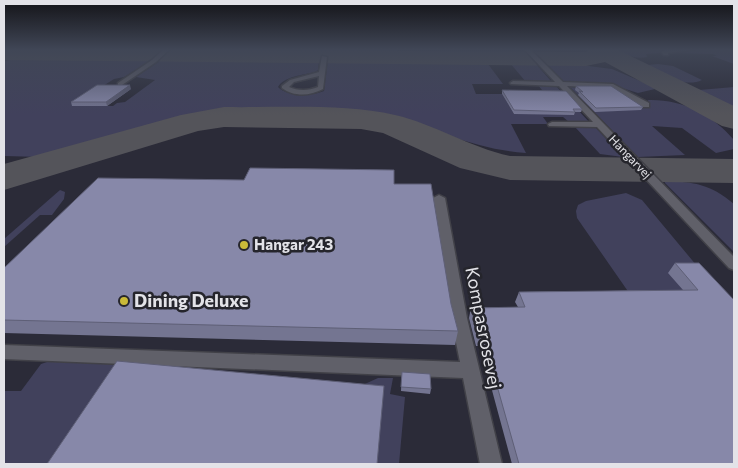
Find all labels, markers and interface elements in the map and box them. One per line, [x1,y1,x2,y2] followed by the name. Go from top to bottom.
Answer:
[607,132,655,181] street label: Hangarvej
[254,235,334,253] place label: Hangar 243
[238,239,250,251] marker: Hangar 243
[461,265,507,391] street label: Kompasrosevej
[134,289,248,311] place label: Dining Deluxe
[118,295,130,307] marker: Dining Deluxe

